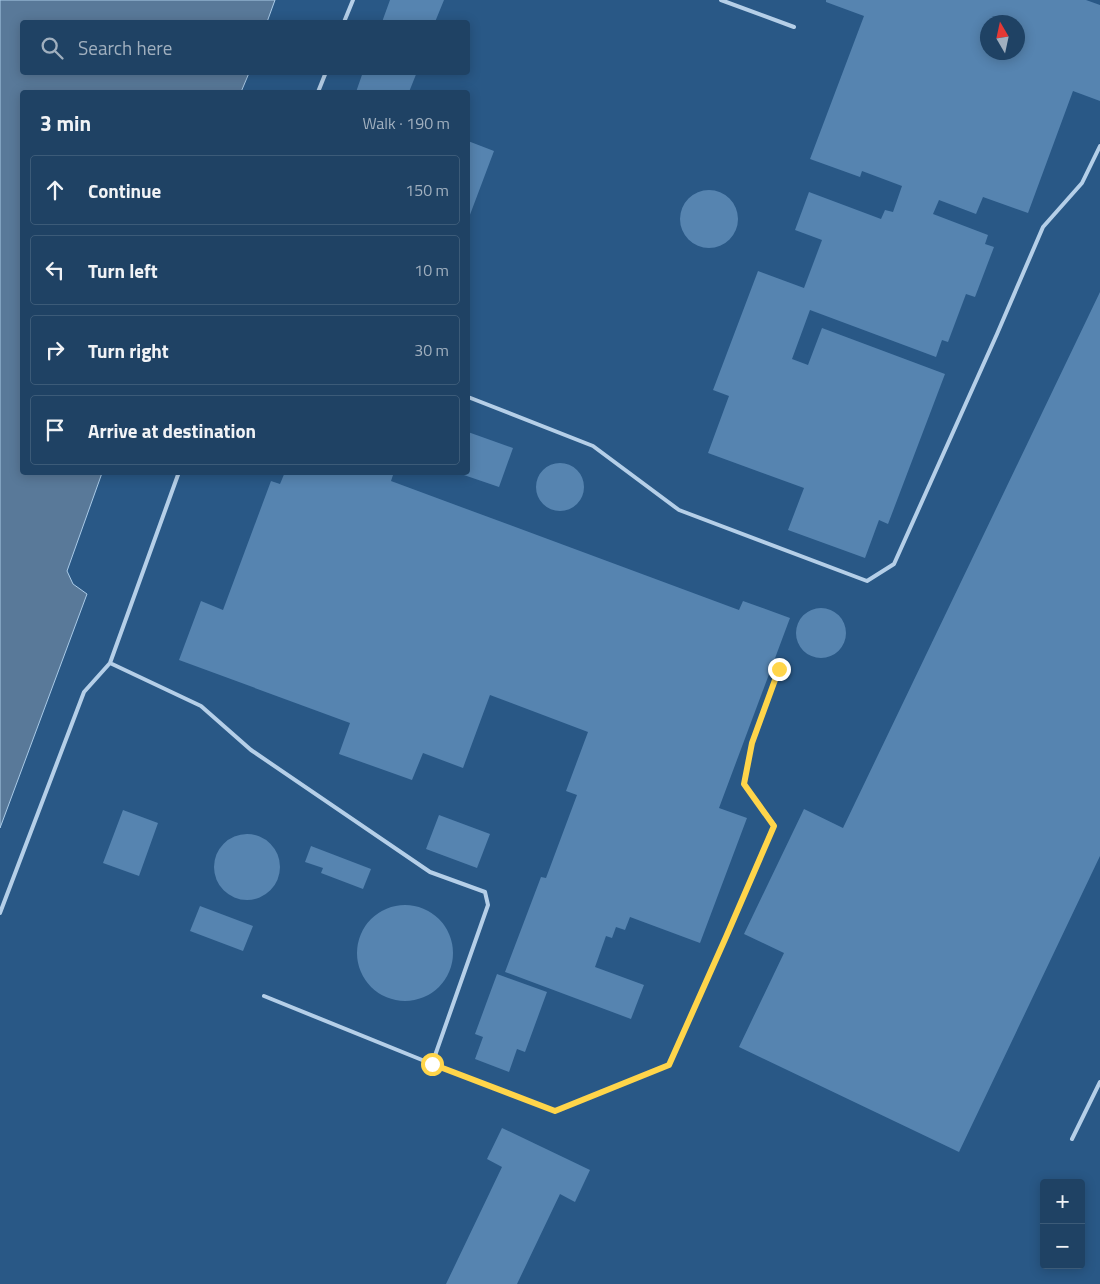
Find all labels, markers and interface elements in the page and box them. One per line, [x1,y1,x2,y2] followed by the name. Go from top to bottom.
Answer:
[980,15,1025,60] north arrow
[20,20,470,75] search box
[78,33,172,62] text: Search here
[38,34,66,62] icon: search
[40,107,91,139] text: 3 min
[362,111,450,135] text: Walk · 190 m
[41,176,69,204] icon: ahead
[88,176,161,205] text: Continue
[405,178,449,202] text: 150 m
[41,256,69,284] icon: left
[88,256,158,285] text: Turn left
[414,258,449,282] text: 10 m
[41,336,69,364] icon: right
[88,336,169,365] text: Turn right
[414,338,449,362] text: 30 m
[41,416,69,444] icon: arrive
[88,416,256,445] text: Arrive at destination
[768,658,791,681] route end
[421,1053,444,1076] route start
[1040,1179,1085,1269] map controls
[1040,1179,1085,1224] button: +
[1040,1224,1085,1269] button: −

